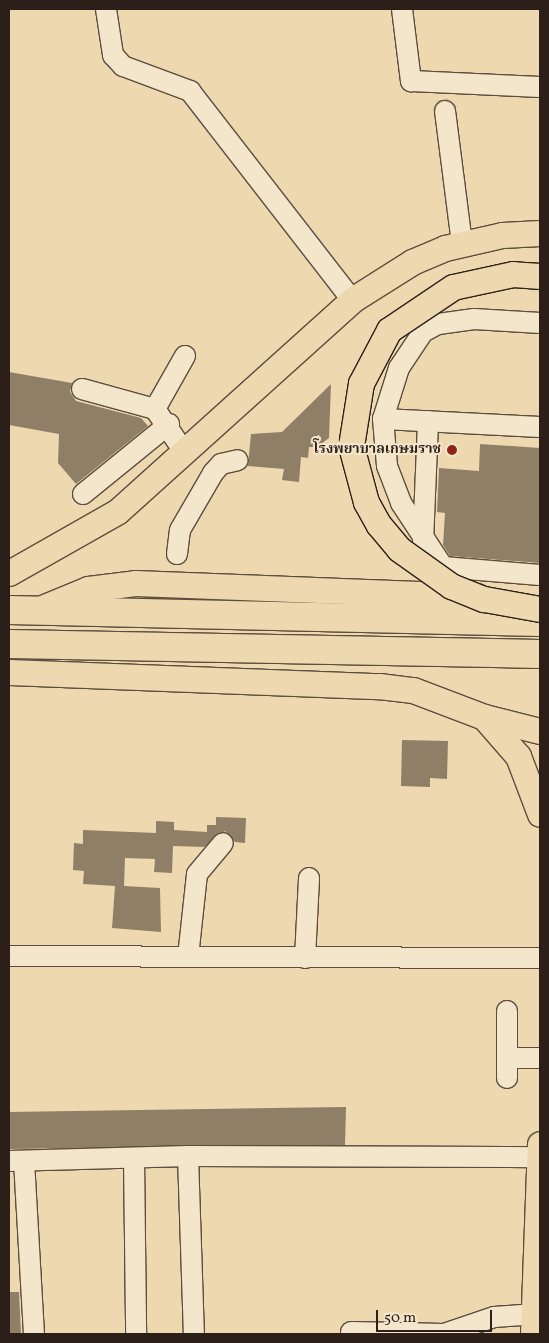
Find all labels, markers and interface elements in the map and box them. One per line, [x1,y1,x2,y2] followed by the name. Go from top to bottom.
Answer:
[313,442,441,458] place label: โรงพยาบาลเกษมราช
[445,443,459,457] marker: โรงพยาบาลเกษมราช
[379,1300,495,1332] scale bar
[384,1308,416,1329] text: 50 m

